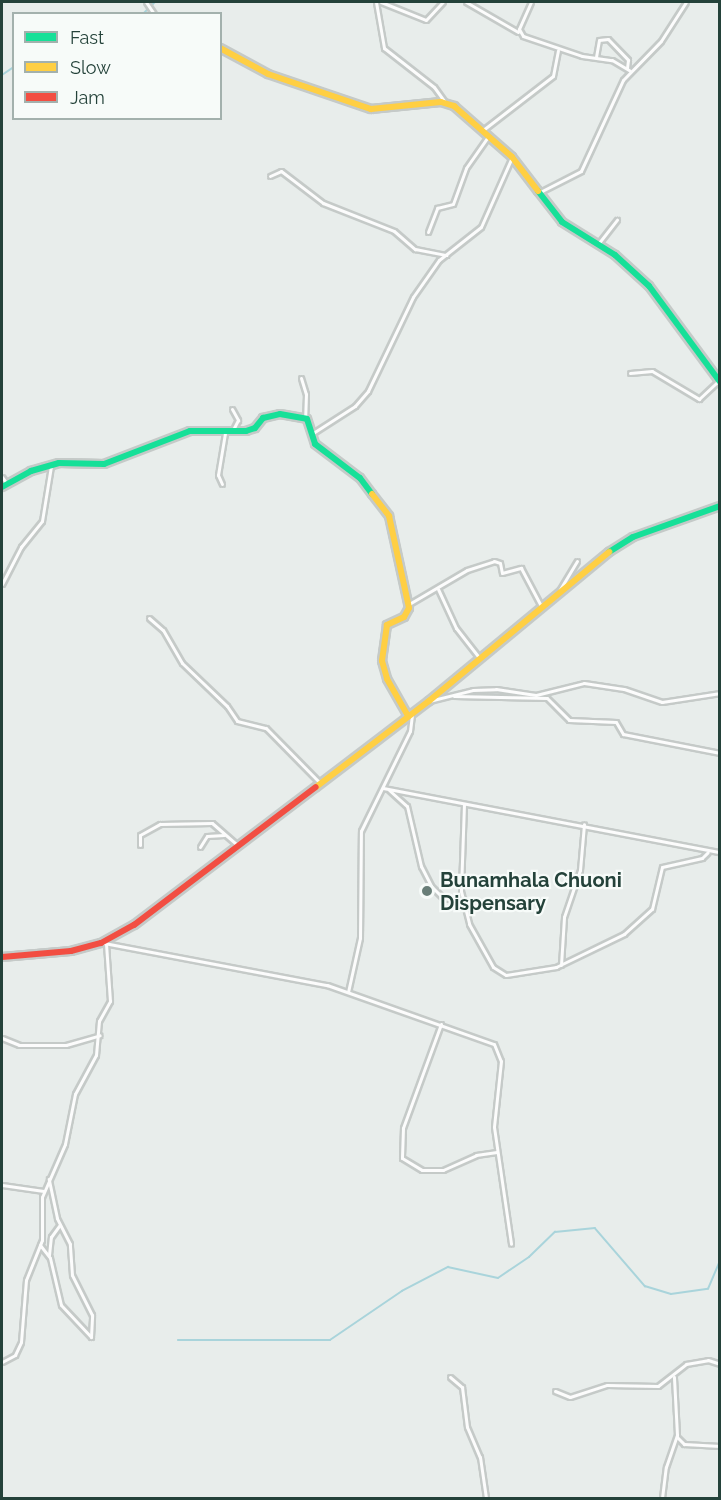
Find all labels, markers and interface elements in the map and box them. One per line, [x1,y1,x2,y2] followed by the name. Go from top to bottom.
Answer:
[12,12,222,120] legend
[70,27,104,48] text: Fast
[70,57,111,78] text: Slow
[70,87,105,108] text: Jam
[440,868,622,915] place label: Bunamhala Chuoni Dispensary
[418,882,436,900] marker: Bunamhala Chuoni Dispensary

